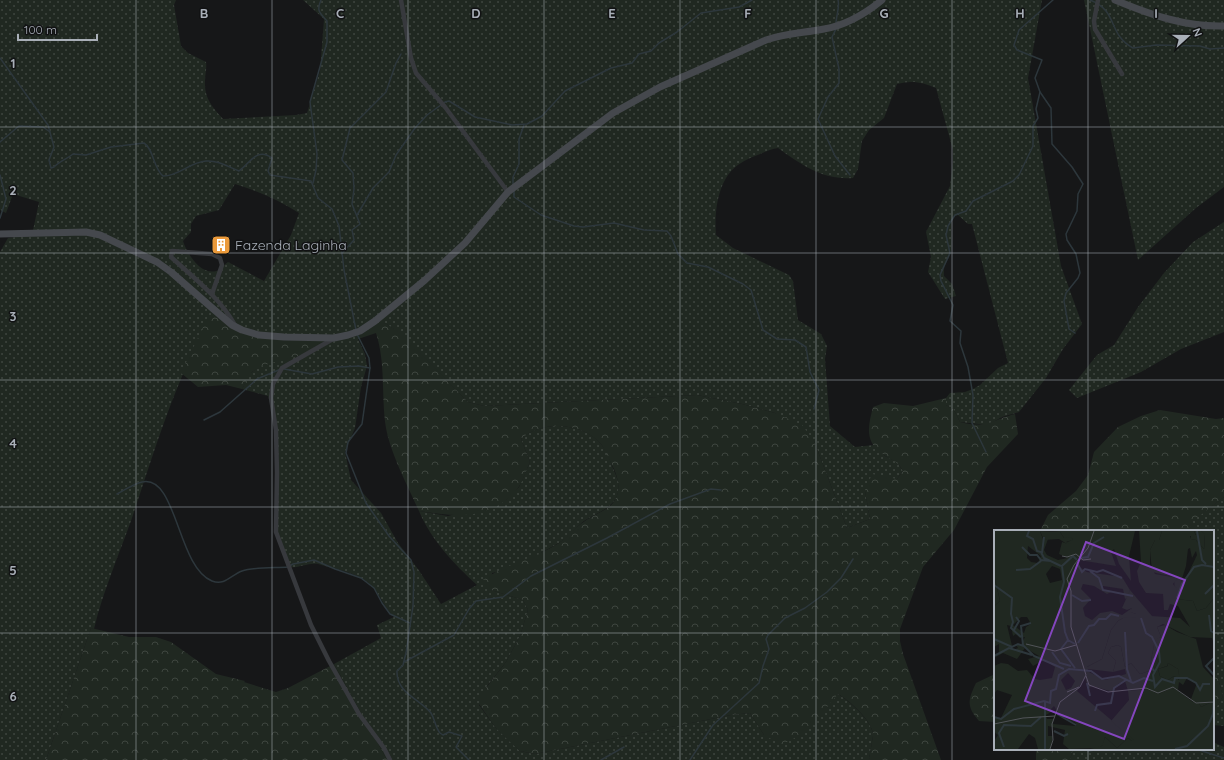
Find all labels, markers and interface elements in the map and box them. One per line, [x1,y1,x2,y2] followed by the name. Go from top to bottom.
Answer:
[200,5,208,21] text: B
[336,5,344,21] text: C
[471,5,481,21] text: D
[608,5,616,21] text: E
[744,5,752,21] text: F
[879,5,889,21] text: G
[1015,5,1025,21] text: H
[1154,5,1158,21] text: I
[18,16,97,42] scale bar
[1168,16,1208,56] north arrow
[24,22,57,37] text: 100 m
[1189,26,1205,39] text: N
[10,55,16,71] text: 1
[9,182,17,198] text: 2
[210,234,232,256] building icon: Fazenda Laginha
[235,236,347,254] place label: Fazenda Laginha
[10,308,17,324] text: 3
[9,435,17,451] text: 4
[994,530,1214,750] inset map
[9,562,17,578] text: 5
[9,688,17,704] text: 6

